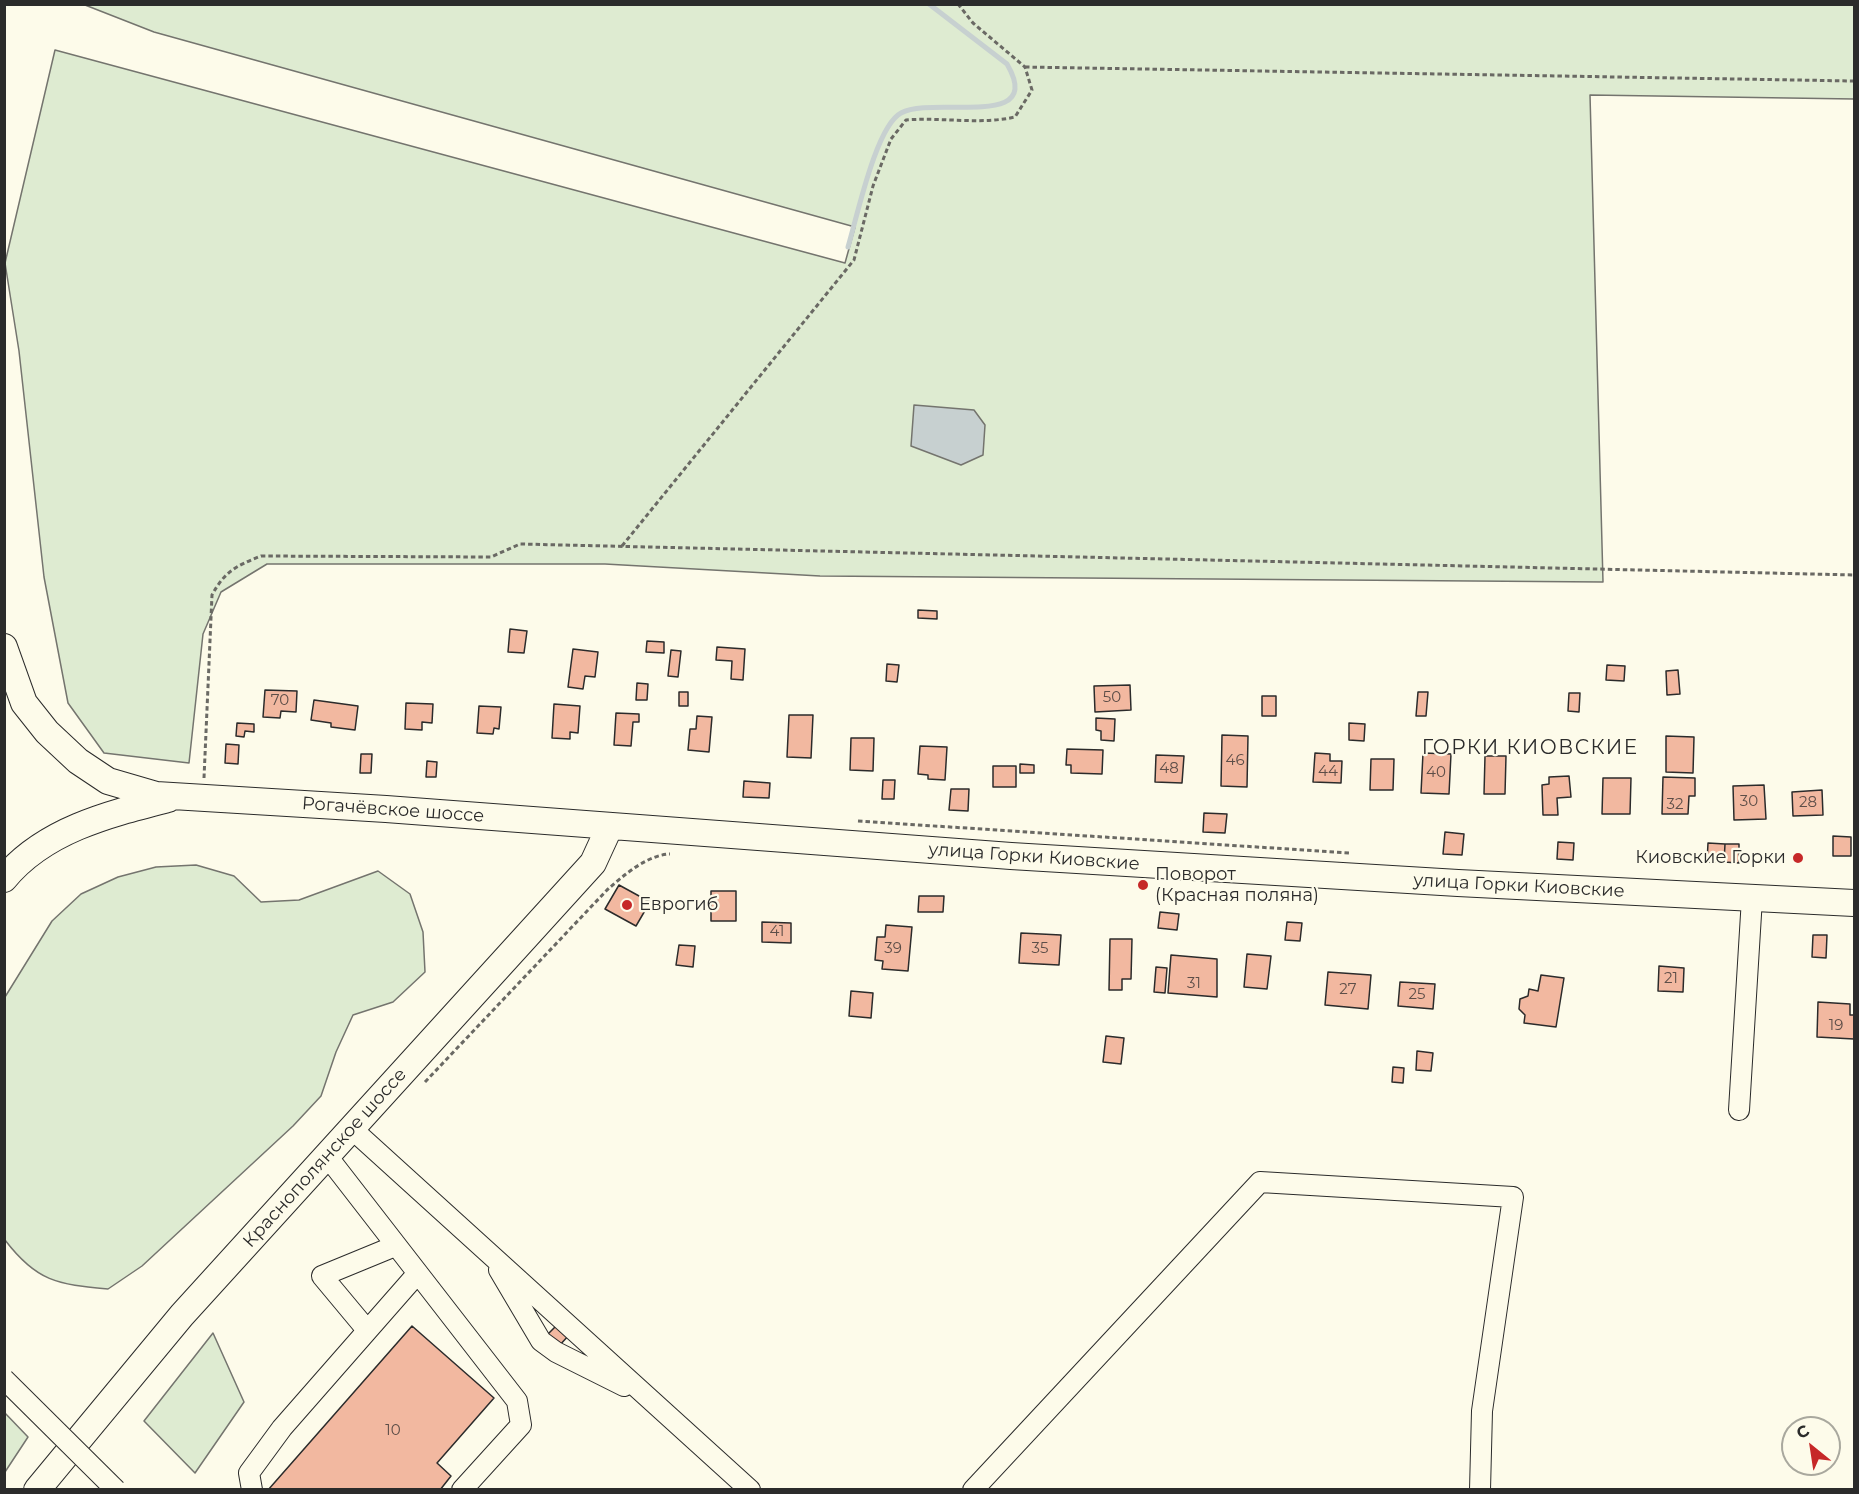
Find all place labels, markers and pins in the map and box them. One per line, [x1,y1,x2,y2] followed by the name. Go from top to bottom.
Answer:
[1635,847,1786,869] place label: Киовские Горки
[1791,851,1805,865] marker: Киовские Горки
[1155,864,1319,906] place label: Поворот (Красная поляна)
[1136,878,1150,892] marker: Поворот (Красная поляна)
[639,894,718,916] place label: Еврогиб
[620,898,634,912] marker: Еврогиб

